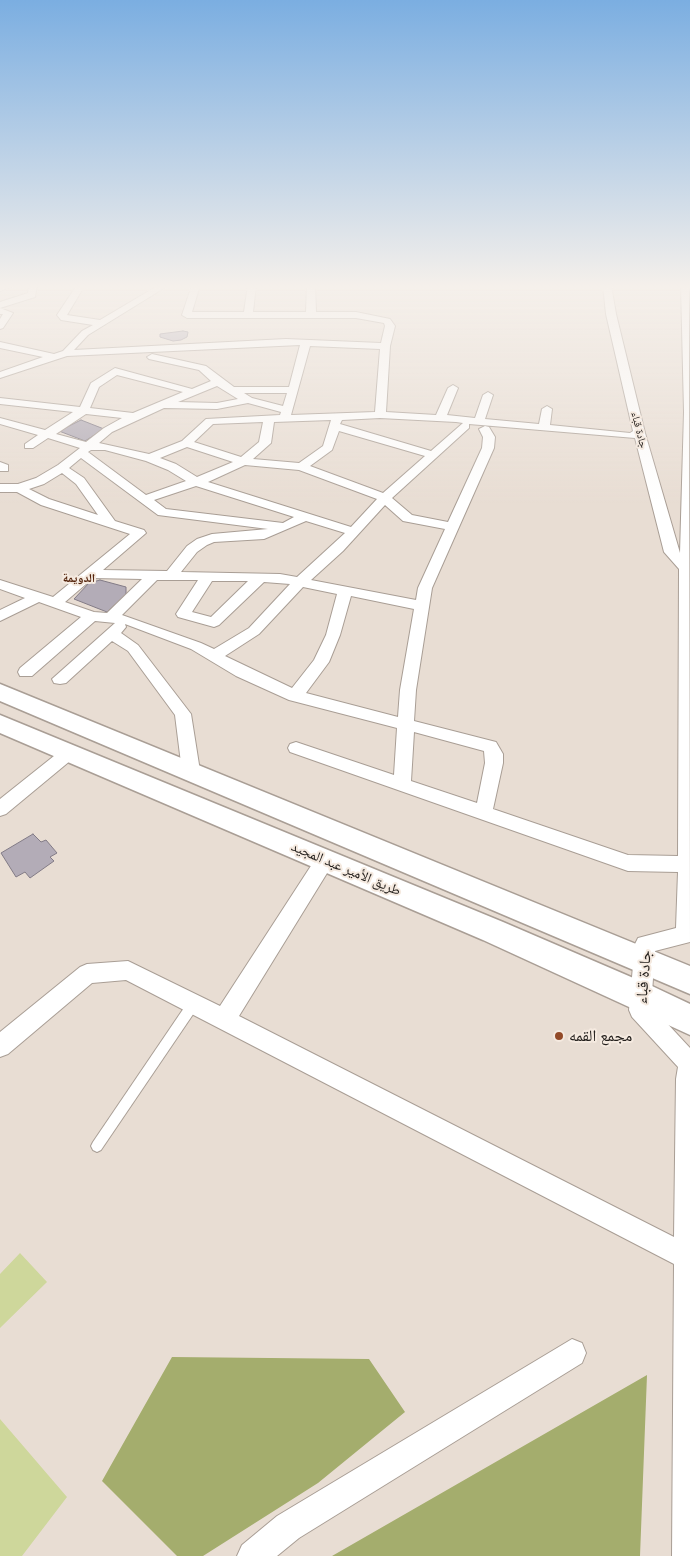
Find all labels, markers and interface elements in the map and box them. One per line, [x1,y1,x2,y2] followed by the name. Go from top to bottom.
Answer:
[628,410,650,450] street label: جادة قباء
[63,571,95,585] district label: الدويمة
[289,838,403,900] street label: طريق الأمير عبد المجيد
[632,949,656,1005] street label: جادة قباء
[569,1026,632,1046] place label: مجمع القمه
[553,1030,565,1042] marker: مجمع القمه

